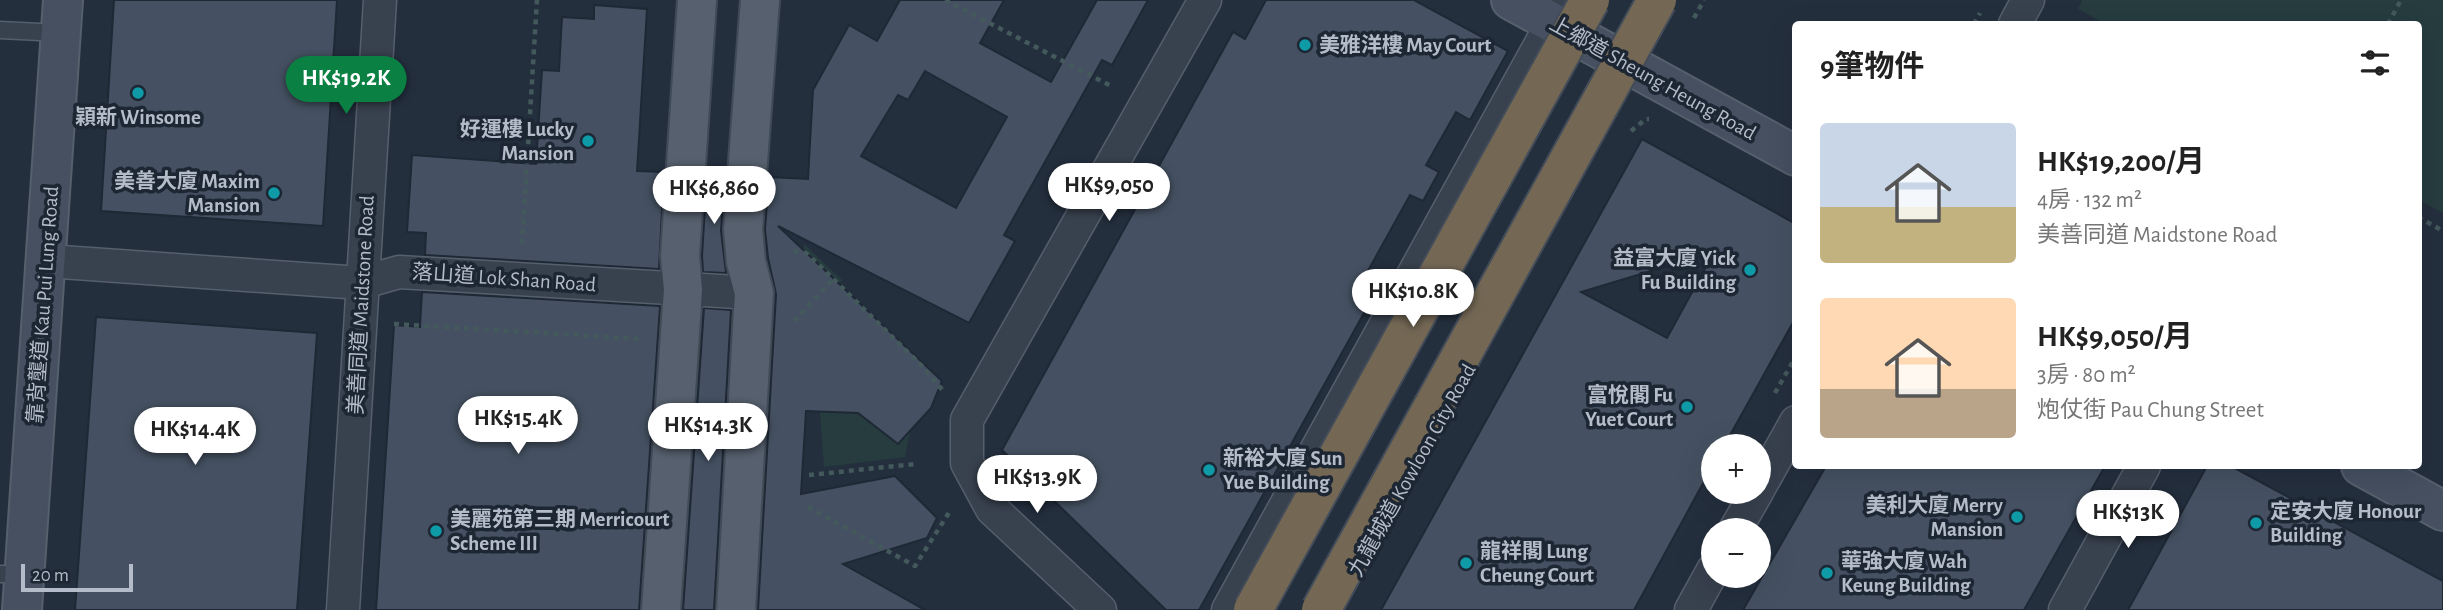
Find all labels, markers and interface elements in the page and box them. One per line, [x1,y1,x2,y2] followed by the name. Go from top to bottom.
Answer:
[1546,12,1760,144] street label: 上鄉道 Sheung Heung Road
[1319,33,1491,56] place label: 美雅洋樓 May Court
[1297,37,1313,53] marker: 美雅洋樓 May Court
[2356,44,2394,82] icon: filters
[1820,52,1925,82] text: 9筆物件
[274,57,418,116] pin: HK$19.2K
[302,67,390,90] text: HK$19.2K
[130,85,146,101] marker: 穎新 Winsome
[75,105,201,128] place label: 穎新 Winsome
[460,118,575,164] place label: 好運樓 Lucky Mansion
[580,133,596,149] marker: 好運樓 Lucky Mansion
[2037,147,2205,177] text: HK$19,200/月
[1876,151,1960,235] icon: home
[1037,164,1181,223] pin: HK$9,050
[642,166,786,226] pin: HK$6,860
[114,170,260,216] place label: 美善大廈 Maxim Mansion
[1064,174,1154,197] text: HK$9,050
[669,177,759,200] text: HK$6,860
[24,185,62,424] street label: 靠背壟道 Kau Pui Lung Road
[266,185,282,201] marker: 美善大廈 Maxim Mansion
[2037,189,2142,212] text: 4房 · 132 m²
[344,195,378,415] street label: 美善同道 Maidstone Road
[2037,224,2277,247] text: 美善同道 Maidstone Road
[1613,246,1737,293] place label: 益富大廈 Yick Fu Building
[411,261,597,295] street label: 落山道 Lok Shan Road
[1742,262,1758,278] marker: 益富大廈 Yick Fu Building
[1341,270,1485,329] pin: HK$10.8K
[1368,280,1458,303] text: HK$10.8K
[2037,322,2193,352] text: HK$9,050/月
[1876,326,1960,410] icon: home
[1344,360,1480,580] street label: 九龍城道 Kowloon City Road
[2037,364,2136,387] text: 3房 · 80 m²
[1585,383,1673,430] place label: 富悅閣 Fu Yuet Court
[446,396,590,456] pin: HK$15.4K
[1679,399,1695,415] marker: 富悅閣 Fu Yuet Court
[2037,399,2264,422] text: 炮仗街 Pau Chung Street
[636,404,780,463] pin: HK$14.3K
[123,407,267,467] pin: HK$14.4K
[474,407,562,430] text: HK$15.4K
[664,414,752,437] text: HK$14.3K
[150,418,240,441] text: HK$14.4K
[1701,434,1771,588] map controls
[1701,434,1771,504] button: +
[1223,446,1343,493] place label: 新裕大廈 Sun Yue Building
[965,456,1109,515] pin: HK$13.9K
[1201,462,1217,478] marker: 新裕大廈 Sun Yue Building
[993,466,1081,489] text: HK$13.9K
[2071,490,2185,550] pin: HK$13K
[1865,494,2004,540] place label: 美利大廈 Merry Mansion
[2270,500,2422,546] place label: 定安大廈 Honour Building
[2092,501,2164,524] text: HK$13K
[450,507,669,554] place label: 美麗苑第三期 Merricourt Scheme III
[2009,509,2025,525] marker: 美利大廈 Merry Mansion
[2248,515,2264,531] marker: 定安大廈 Honour Building
[1701,518,1771,588] button: −
[428,523,444,539] marker: 美麗苑第三期 Merricourt Scheme III
[1480,539,1594,586] place label: 龍祥閣 Lung Cheung Court
[1841,549,1971,596] place label: 華強大廈 Wah Keung Building
[1458,555,1474,571] marker: 龍祥閣 Lung Cheung Court
[21,561,133,593] scale bar
[1819,565,1835,581] marker: 華強大廈 Wah Keung Building
[32,566,69,585] text: 20 m

